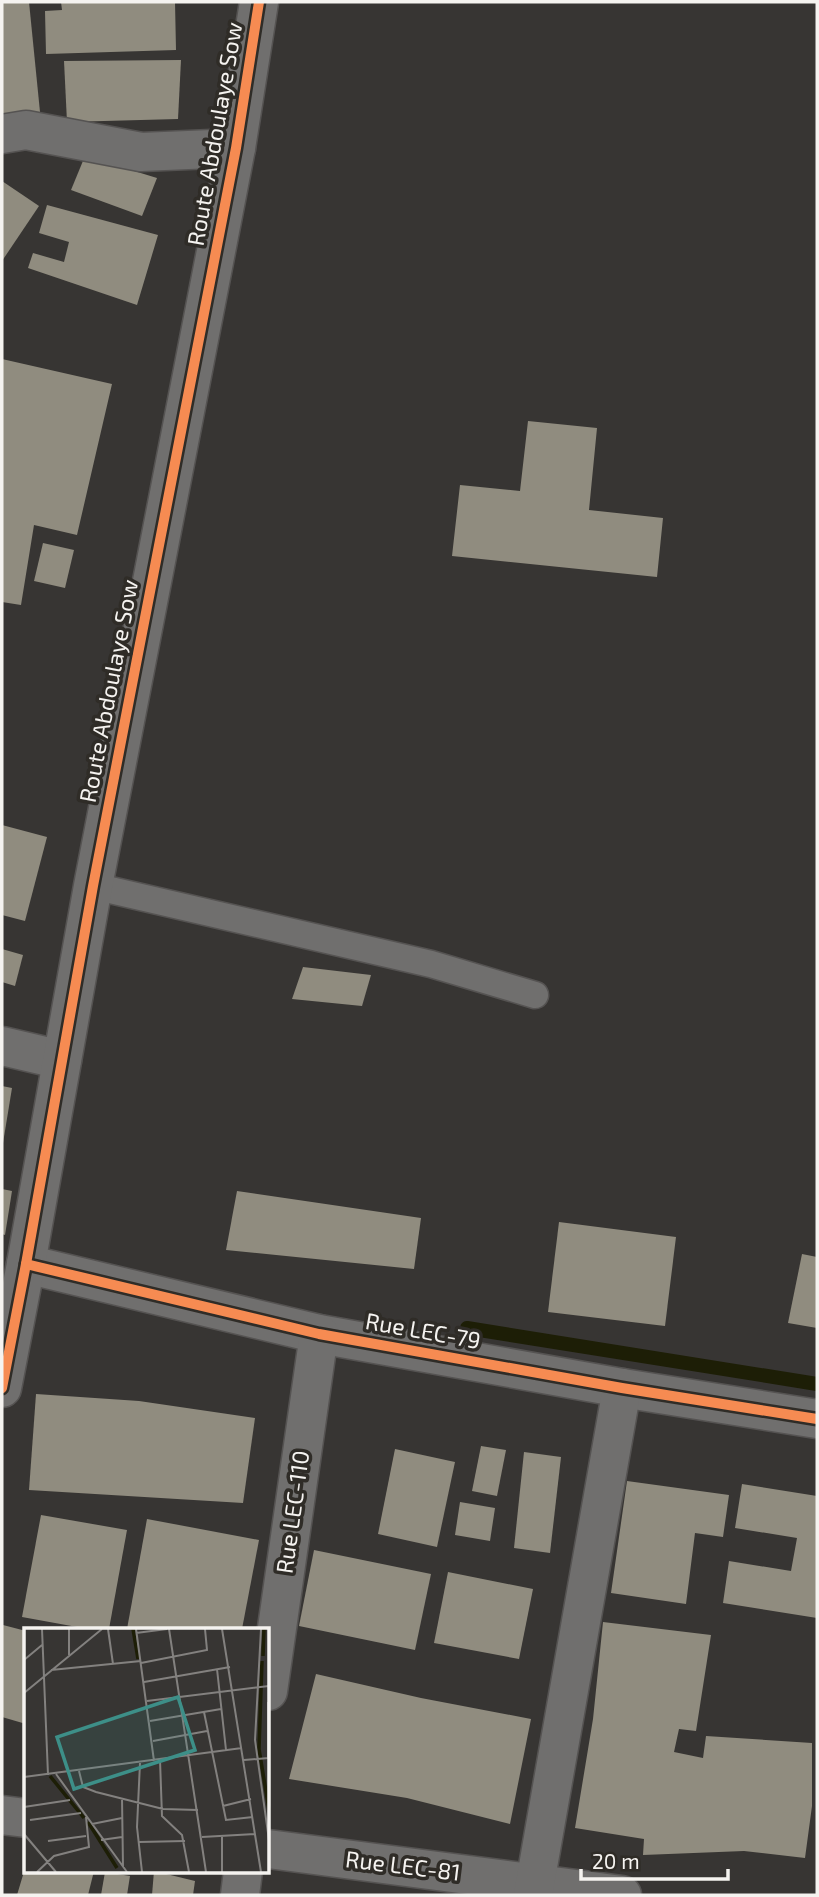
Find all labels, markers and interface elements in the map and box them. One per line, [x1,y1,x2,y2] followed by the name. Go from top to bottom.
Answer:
[181,20,247,248] street label: Route Abdoulaye Sow
[73,577,143,805] street label: Route Abdoulaye Sow
[363,1306,483,1354] street label: Rue LEC-79
[270,1449,315,1575] street label: Rue LEC-110
[24,1628,270,1872] inset map
[581,1838,728,1882] scale bar
[344,1844,462,1886] street label: Rue LEC-81
[592,1848,640,1873] text: 20 m

